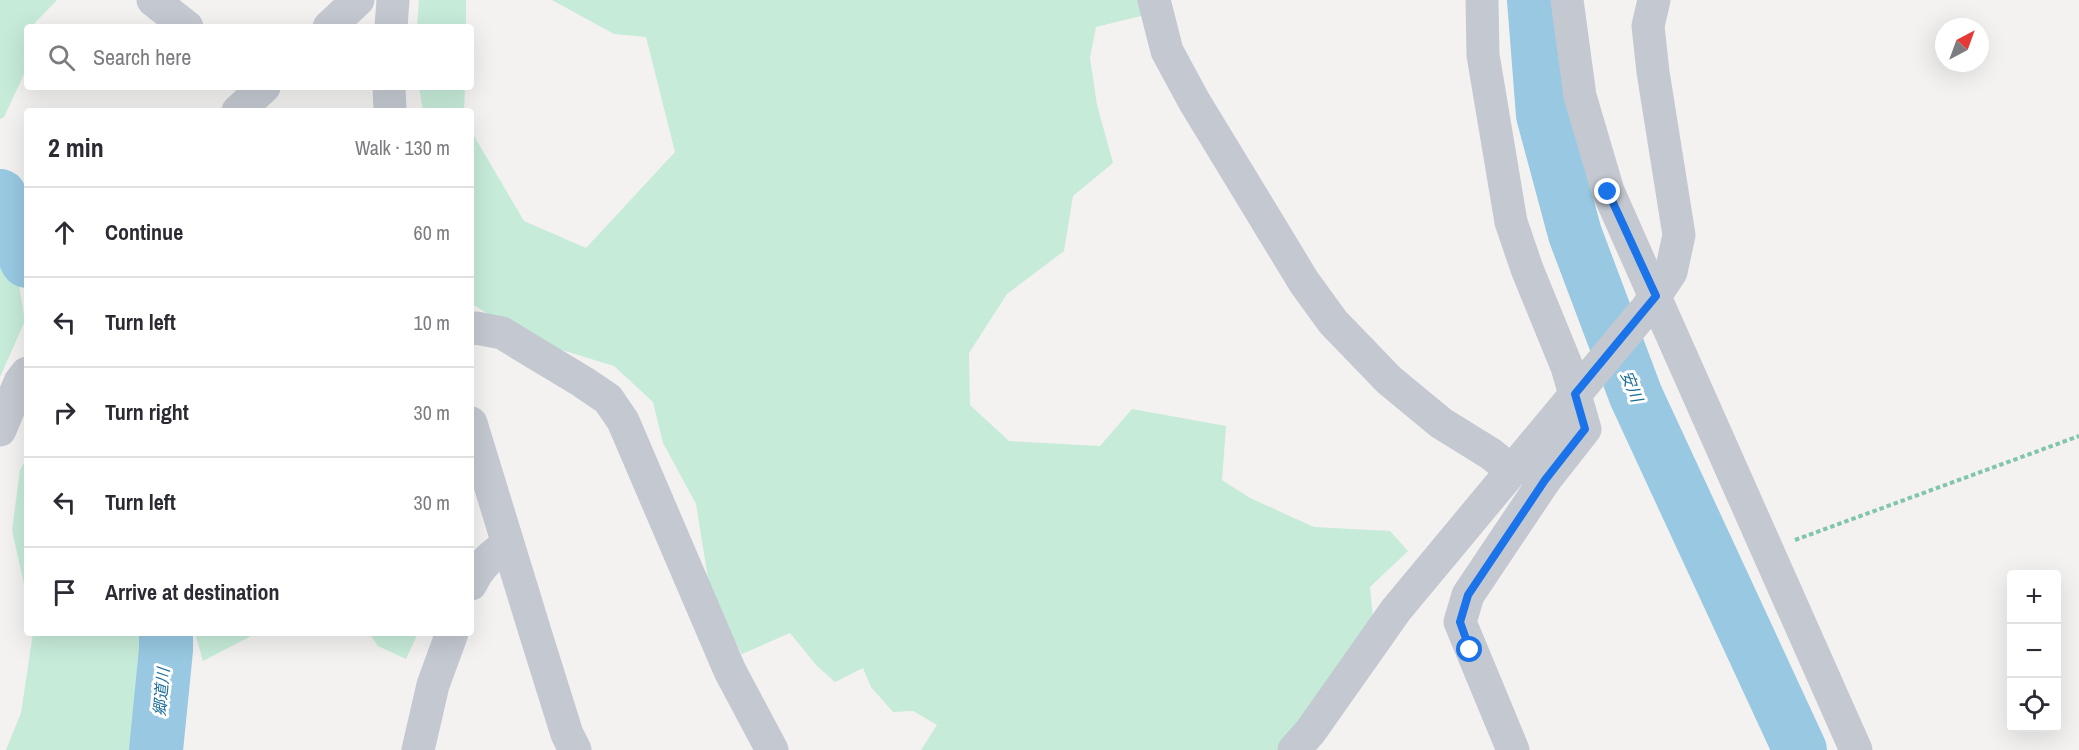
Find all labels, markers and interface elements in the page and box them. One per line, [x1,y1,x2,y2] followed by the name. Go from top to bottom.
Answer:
[1935,18,1989,72] north arrow
[24,24,474,90] search box
[45,41,78,74] icon: search
[93,42,191,72] text: Search here
[48,130,104,165] text: 2 min
[355,134,450,161] text: Walk · 130 m
[1594,178,1620,204] route end
[48,216,81,249] icon: ahead
[105,217,183,247] text: Continue
[414,219,450,246] text: 60 m
[48,306,81,339] icon: left
[105,307,176,337] text: Turn left
[414,309,450,336] text: 10 m
[1616,367,1649,407] water label: 安川
[48,396,81,429] icon: right
[105,397,189,427] text: Turn right
[414,399,450,426] text: 30 m
[48,486,81,519] icon: left
[105,487,176,517] text: Turn left
[414,489,450,516] text: 30 m
[2007,570,2061,732] map controls
[2007,570,2061,624] button: +
[48,576,81,609] icon: arrive
[105,577,279,607] text: Arrive at destination
[2007,624,2061,678] button: −
[1456,636,1482,662] route start
[148,665,174,717] water label: 郷道川
[2007,678,2061,732] button: locate

